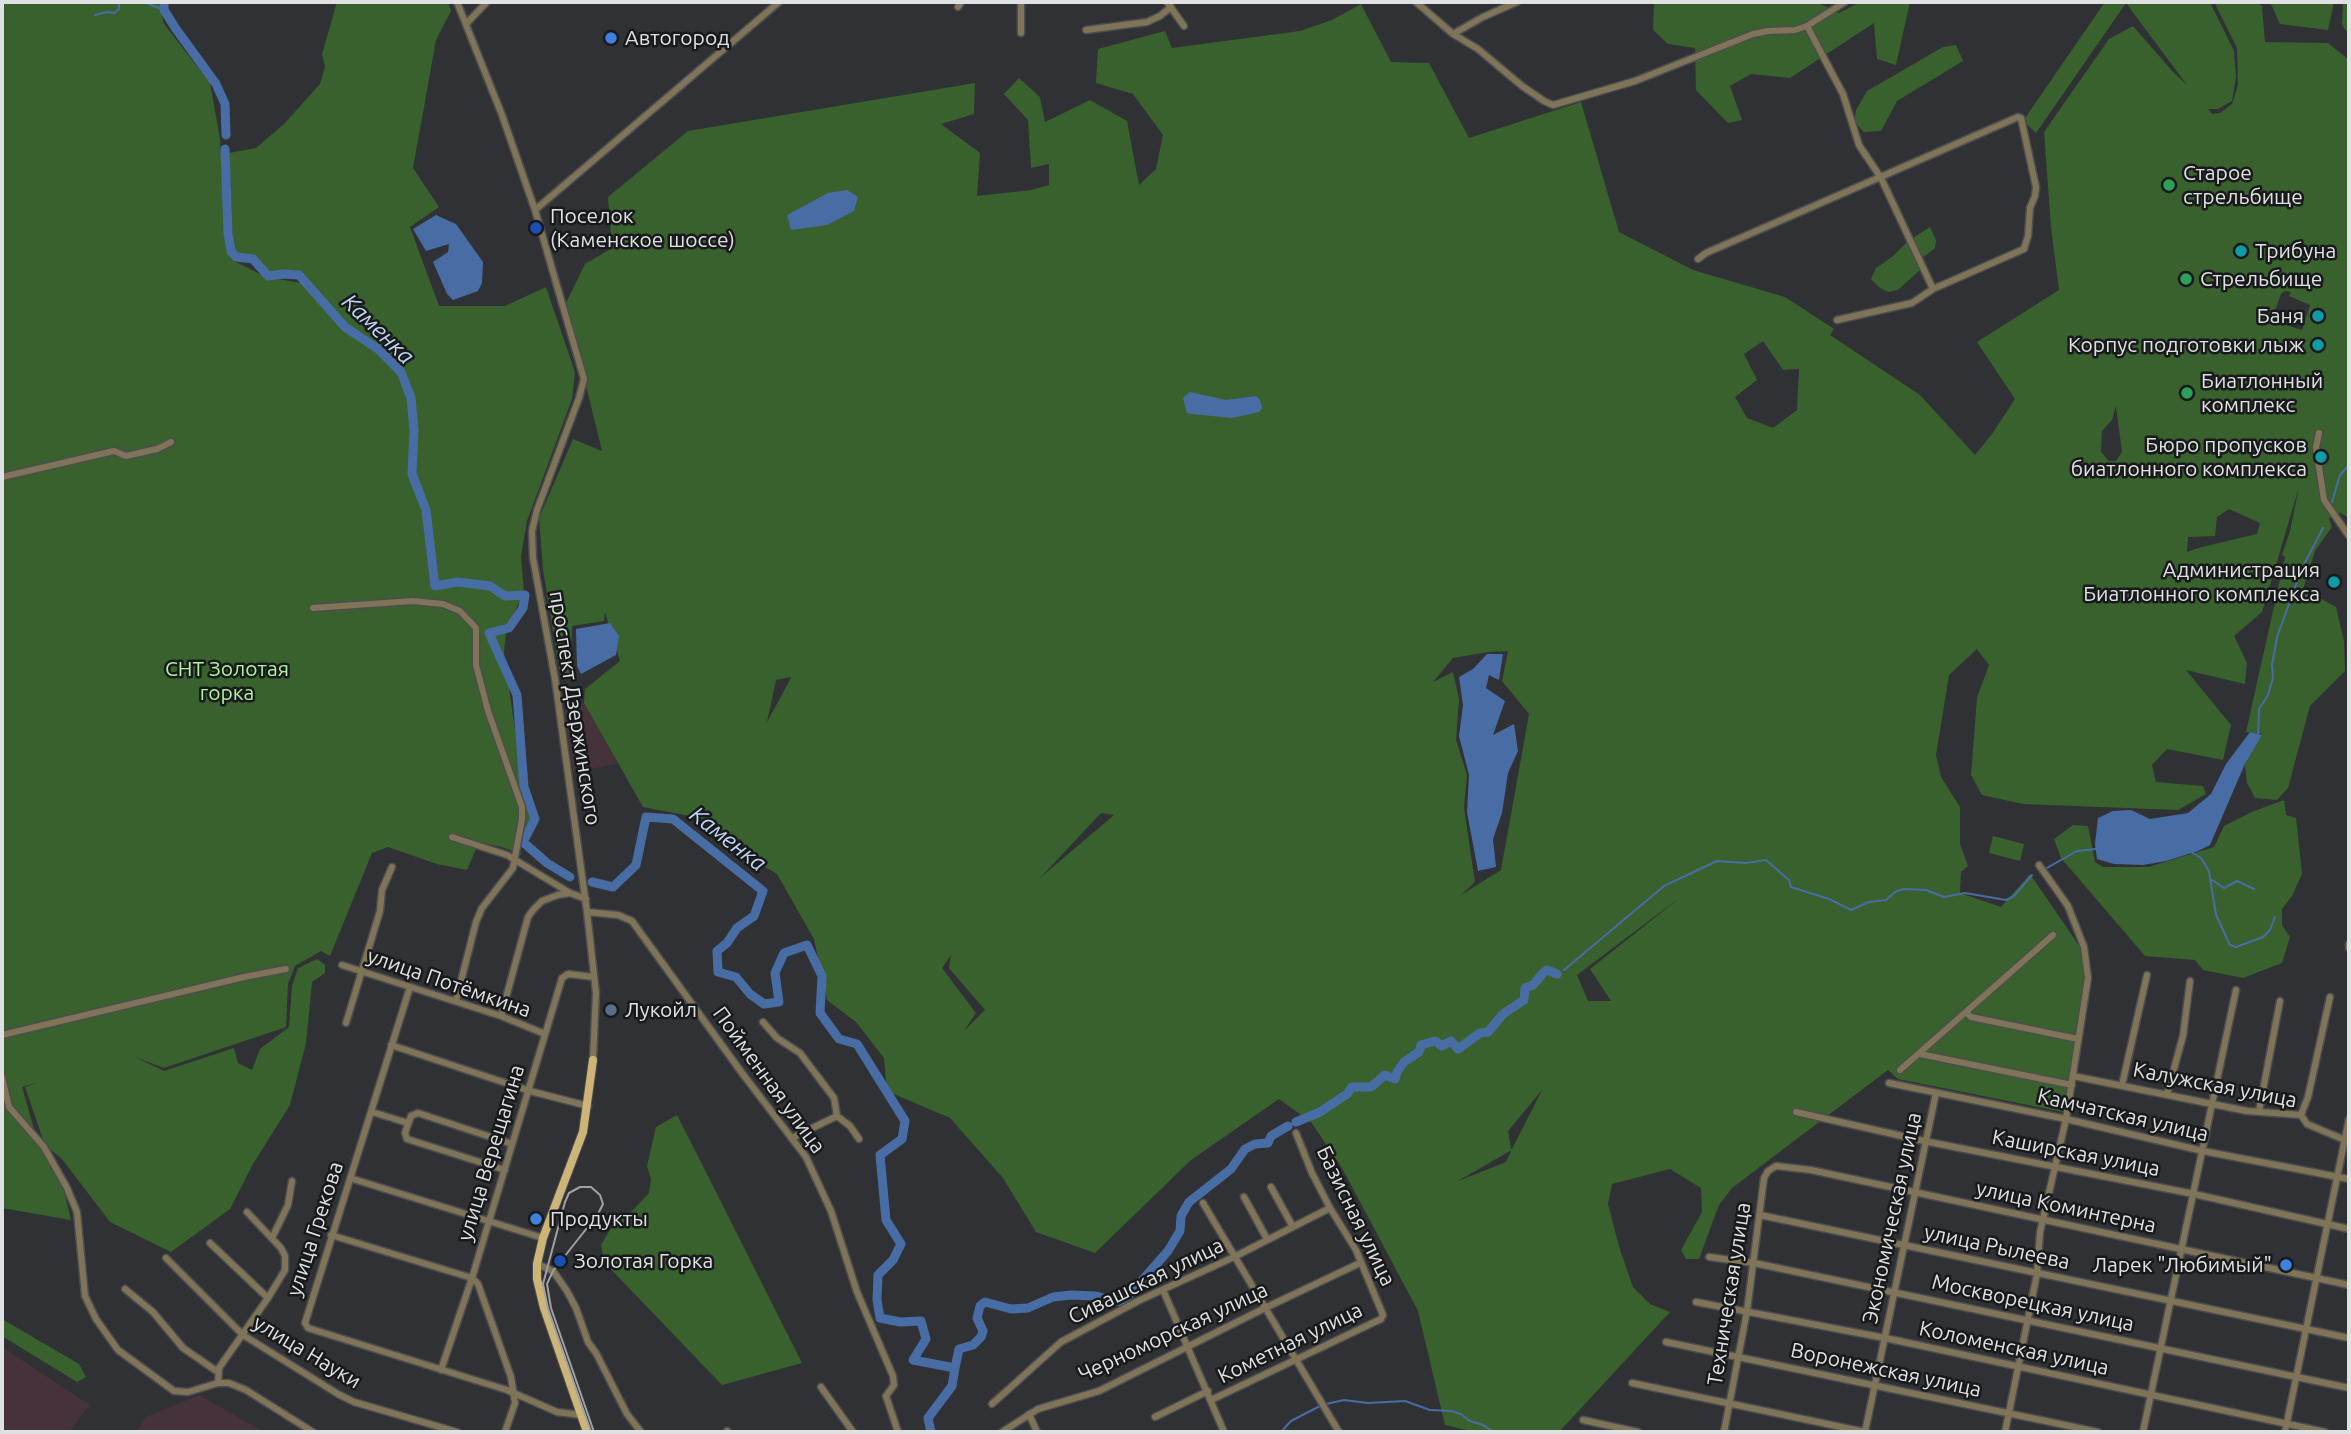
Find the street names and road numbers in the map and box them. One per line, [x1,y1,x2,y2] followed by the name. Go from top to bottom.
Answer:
[544,589,606,827] street label: проспект Дзержинского
[364,943,534,1023] street label: улица Потёмкина
[707,1002,831,1158] street label: Пойменная улица
[2131,1057,2299,1113] street label: Калужская улица
[452,1062,530,1244] street label: улица Верещагина
[2035,1083,2211,1147] street label: Камчатская улица
[1857,1110,1927,1326] street label: Экономическая улица
[1990,1124,2162,1182] street label: Каширская улица
[1311,1142,1401,1290] street label: Базисная улица
[281,1159,349,1299] street label: улица Грекова
[1974,1176,2158,1238] street label: улица Коминтерна
[1702,1201,1756,1387] street label: Техническая улица
[1922,1219,2072,1275] street label: улица Рылеева
[1064,1232,1228,1330] street label: Сивашская улица
[1930,1269,2136,1337] street label: Москворецкая улица
[1074,1277,1272,1387] street label: Черноморская улица
[1214,1297,1366,1389] street label: Кометная улица
[249,1310,365,1394] street label: улица Науки
[1917,1316,2111,1380] street label: Коломенская улица
[1788,1337,1984,1403] street label: Воронежская улица

